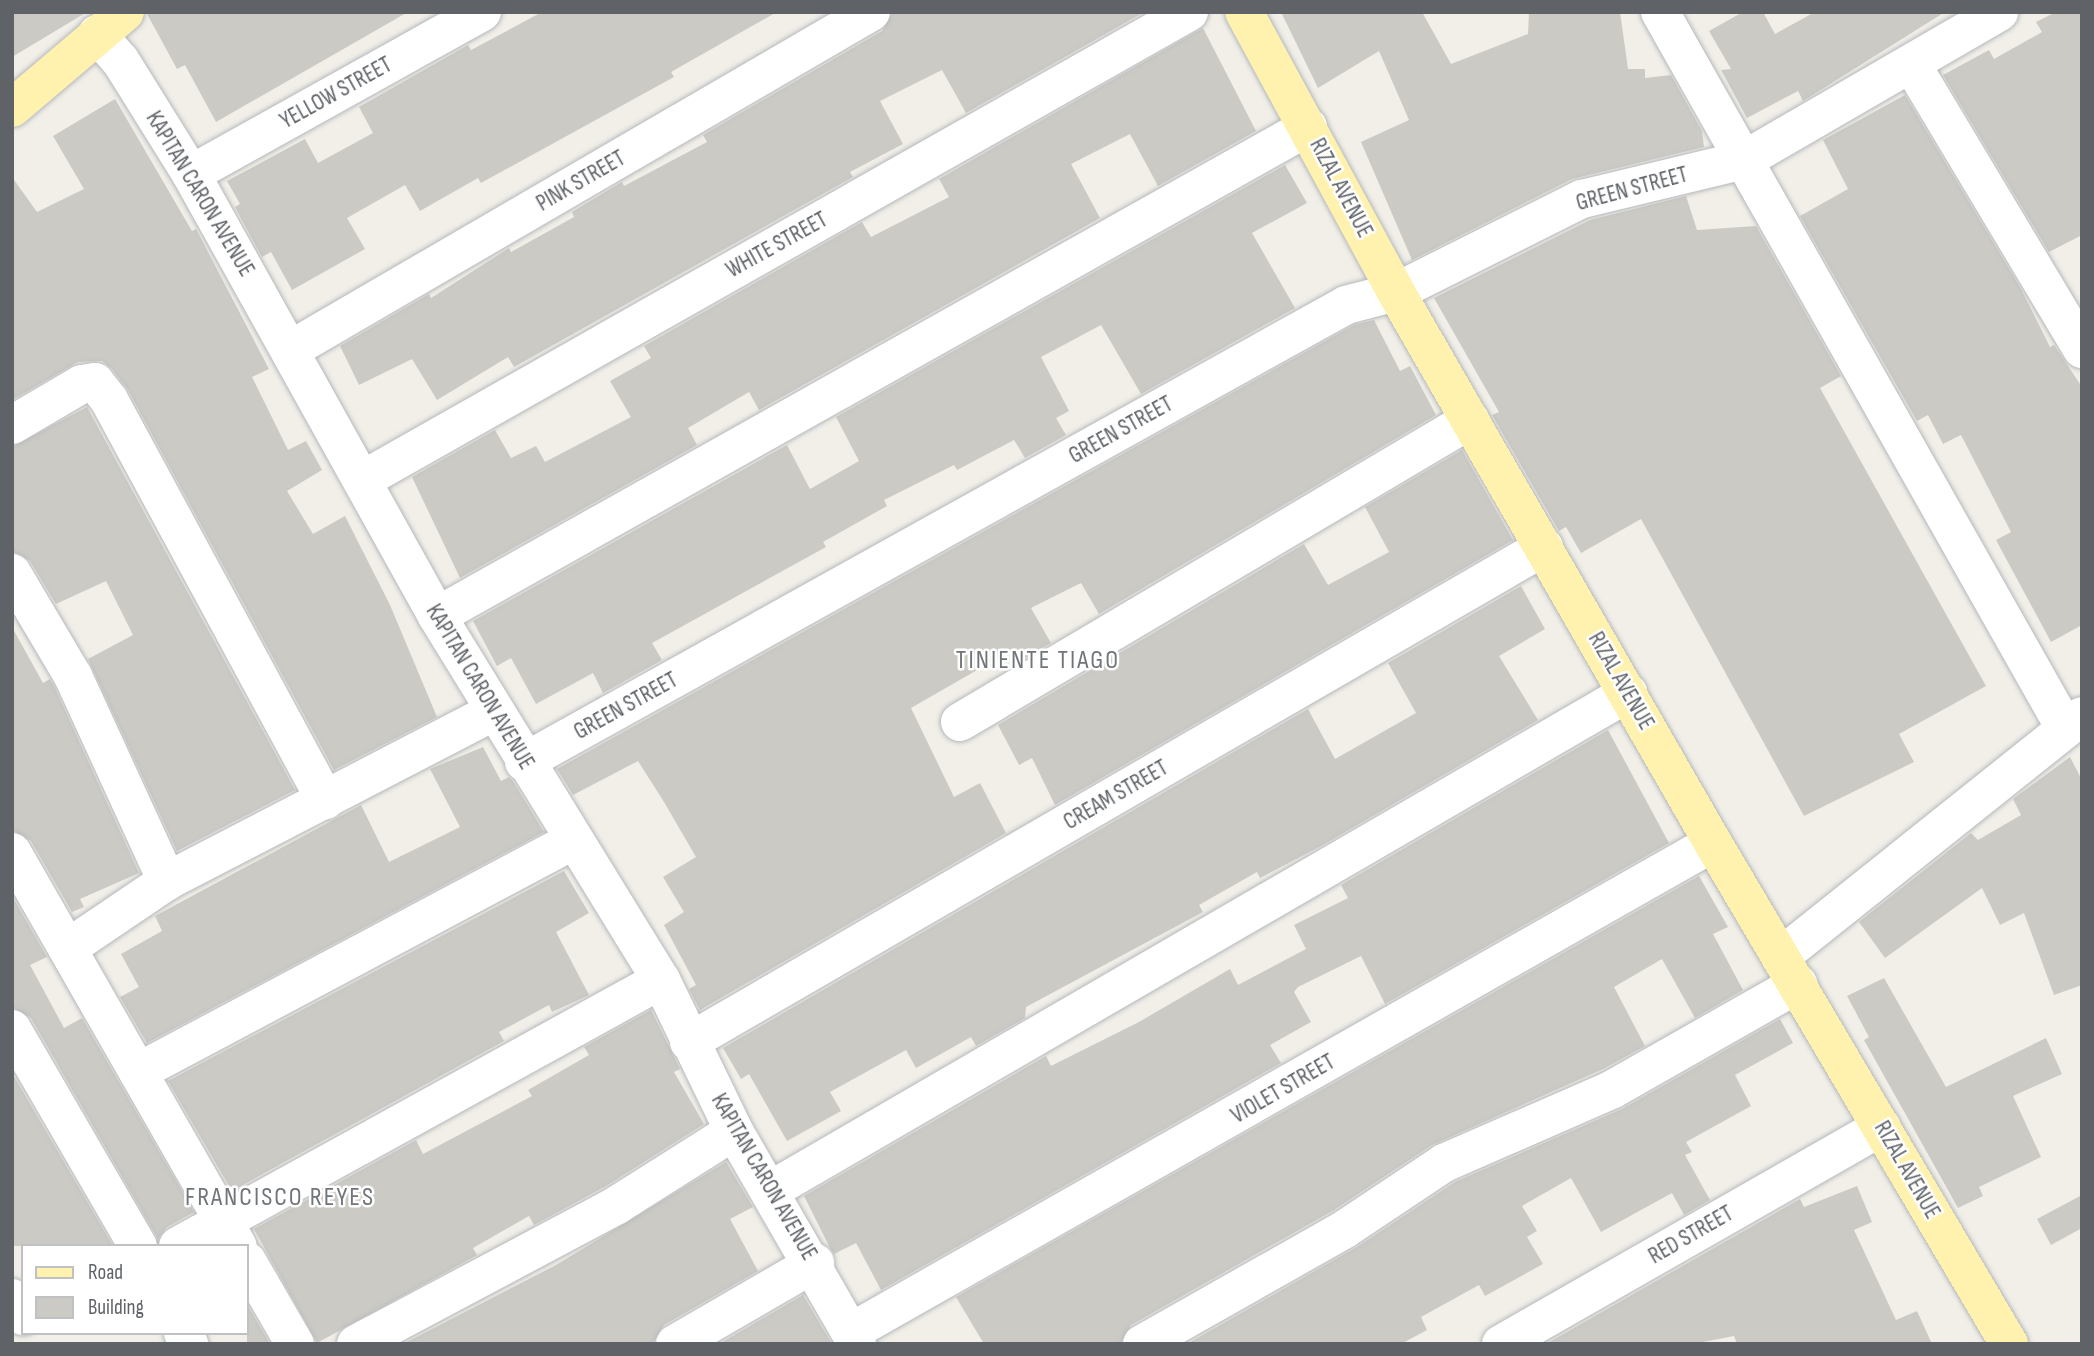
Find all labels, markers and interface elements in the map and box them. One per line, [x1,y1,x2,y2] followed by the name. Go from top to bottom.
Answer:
[275,51,397,135] street label: YELLOW STREET
[140,106,260,282] street label: KAPITAN CARON AVENUE
[1303,134,1379,242] street label: RIZAL AVENUE
[532,145,630,217] street label: PINK STREET
[1573,161,1691,217] street label: GREEN STREET
[721,206,833,284] street label: WHITE STREET
[1064,390,1178,470] street label: GREEN STREET
[420,599,540,775] street label: KAPITAN CARON AVENUE
[1582,627,1660,735] street label: RIZAL AVENUE
[958,645,1118,677] district label: TINIENTE TIAGO
[569,666,683,746] street label: GREEN STREET
[1059,754,1173,836] street label: CREAM STREET
[1226,1048,1340,1130] street label: VIOLET STREET
[705,1089,823,1265] street label: KAPITAN CARON AVENUE
[1868,1116,1946,1224] street label: RIZAL AVENUE
[187,1182,373,1214] district label: FRANCISCO REYES
[1644,1200,1738,1270] street label: RED STREET
[21,1244,248,1335] legend
[88,1260,123,1285] text: Road
[88,1295,144,1320] text: Building

